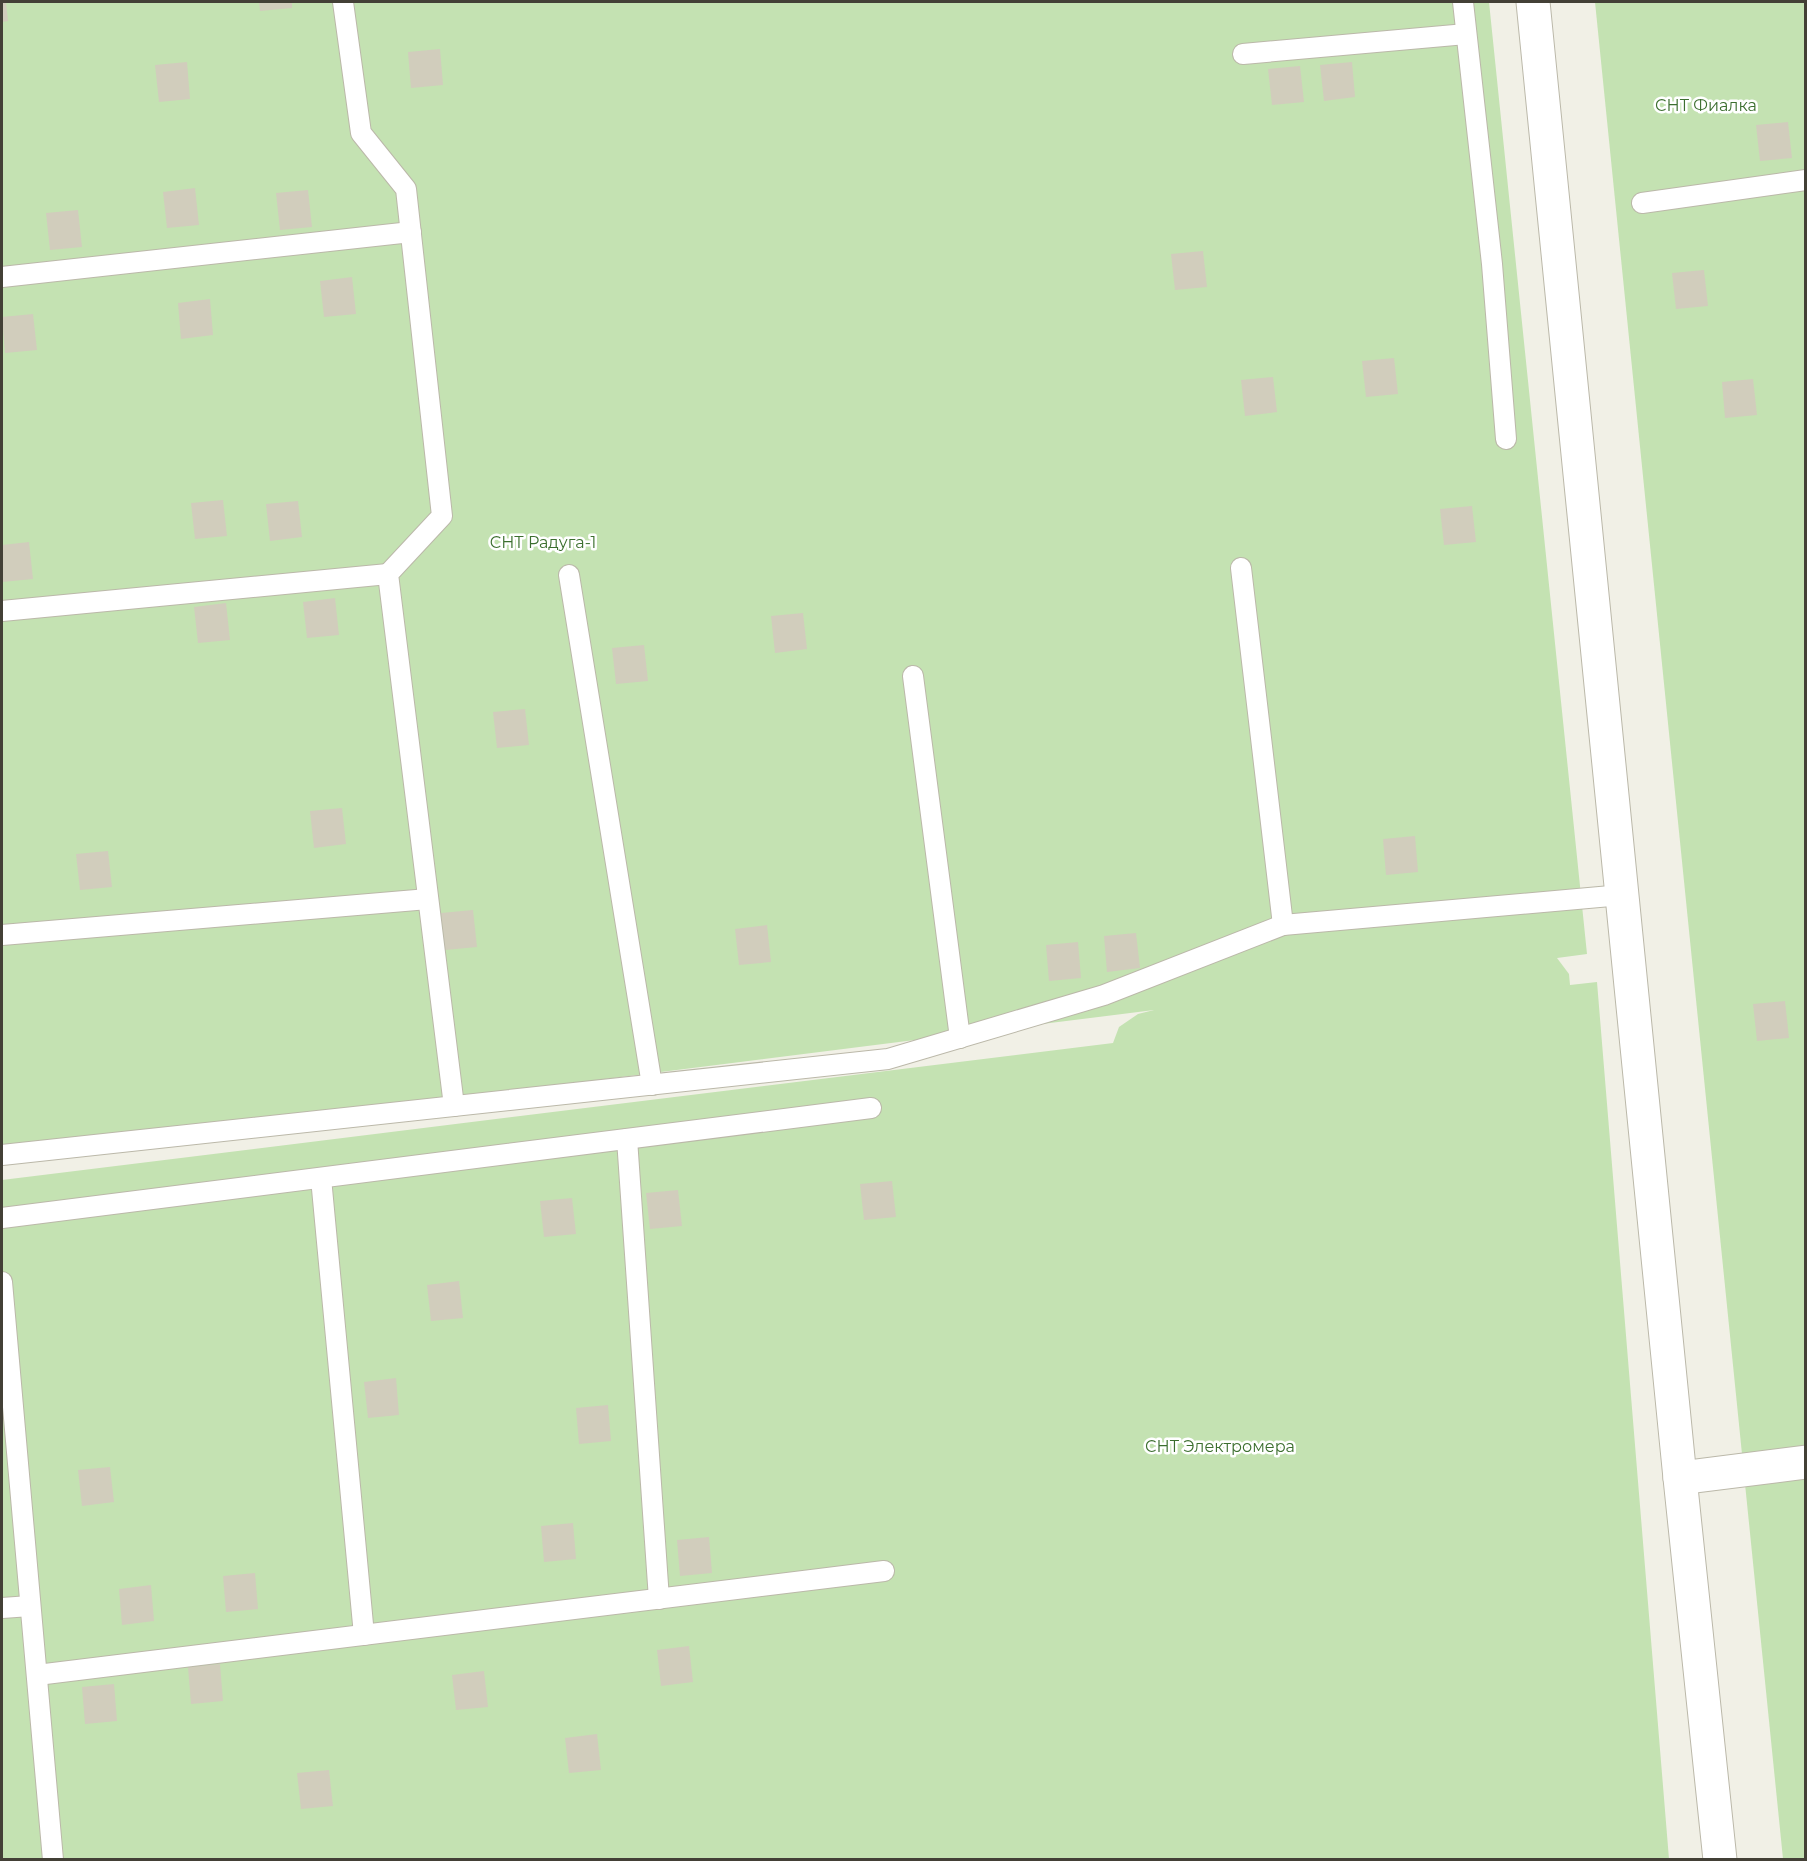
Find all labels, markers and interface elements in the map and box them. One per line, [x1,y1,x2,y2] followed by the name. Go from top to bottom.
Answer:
[1655,96,1757,115] park label: СНТ Фиалка
[490,533,596,552] park label: СНТ Радуга-1
[1145,1437,1295,1456] park label: СНТ Электромера

